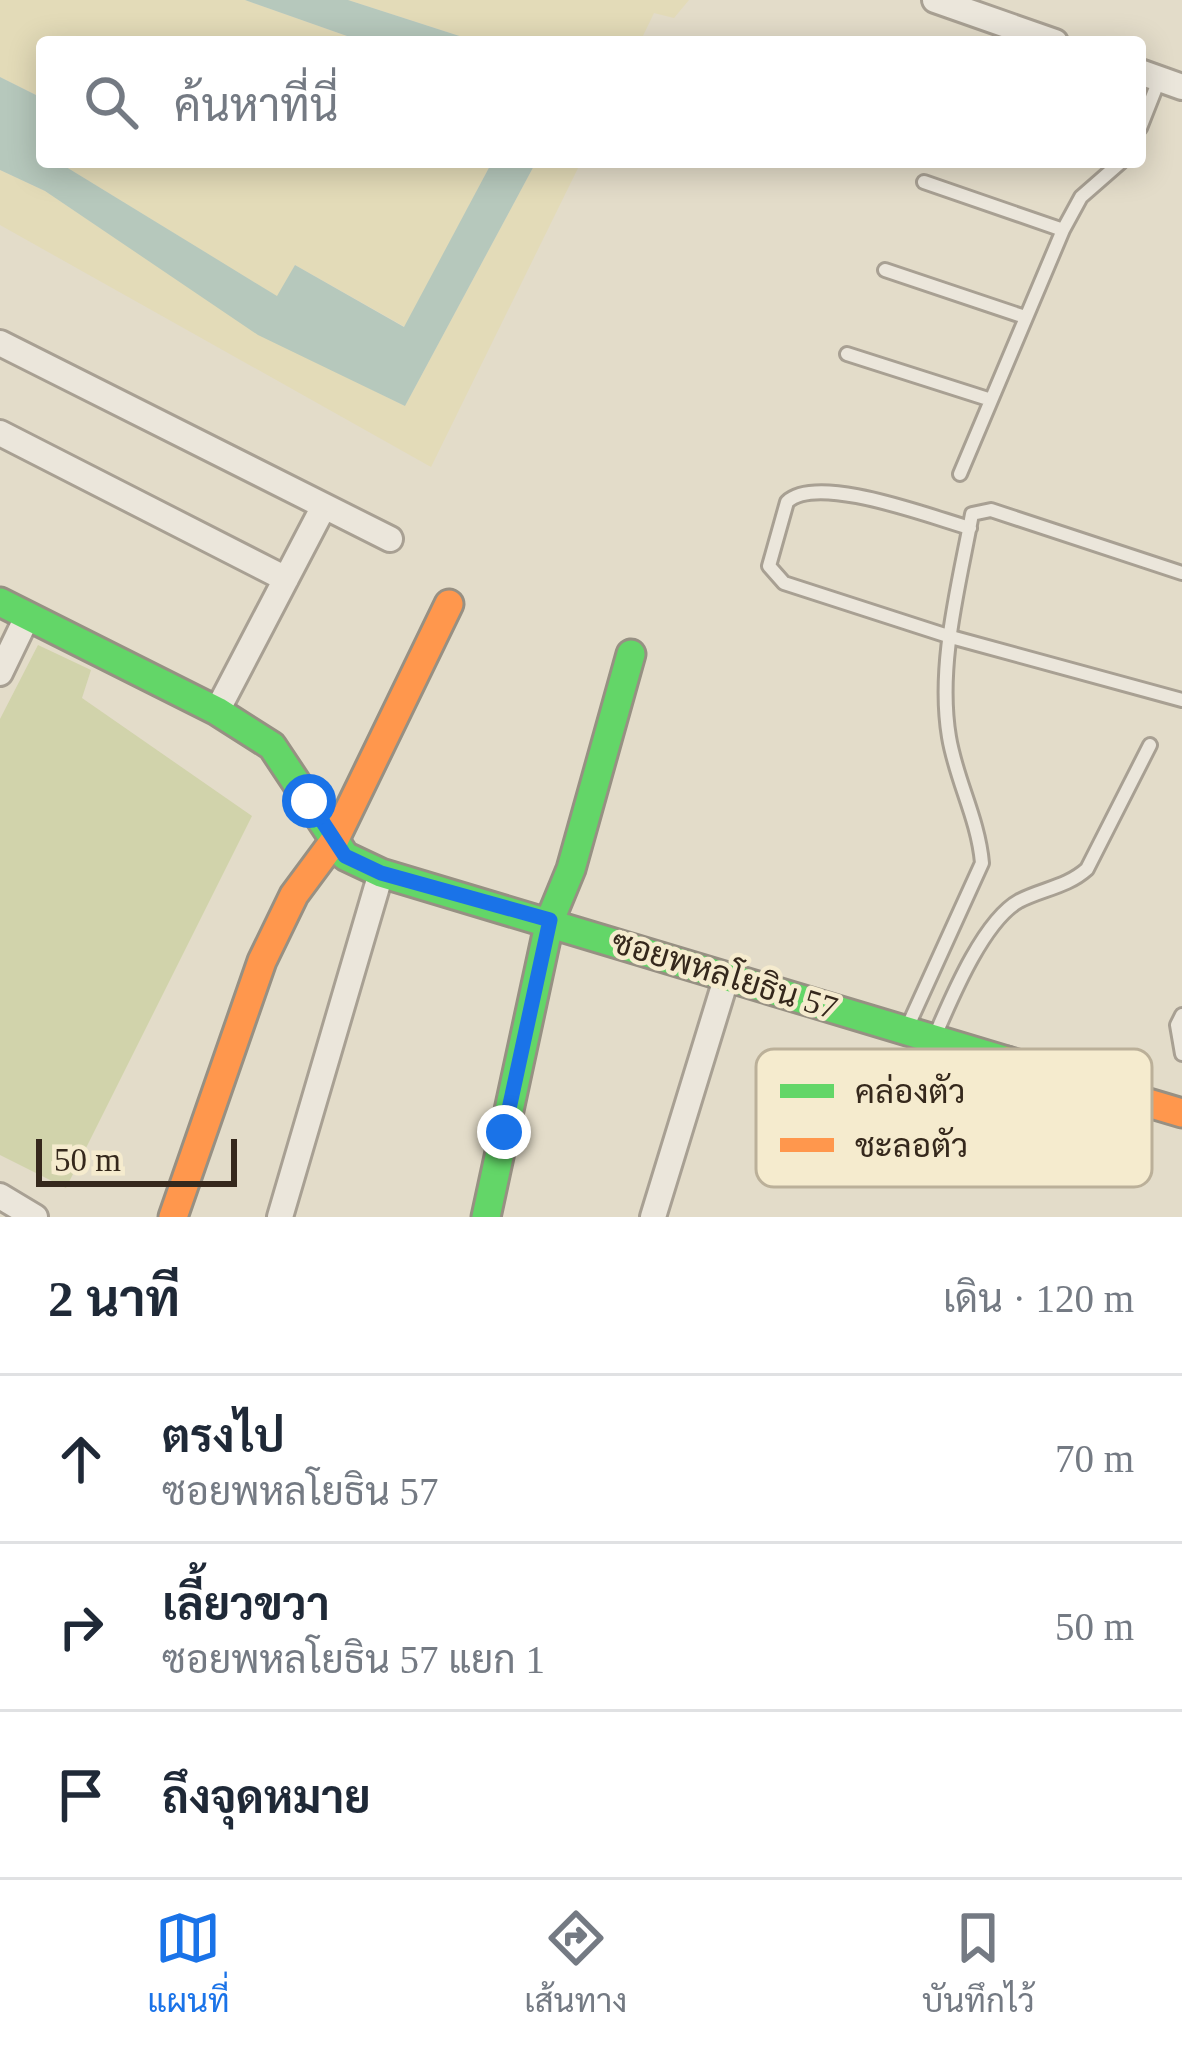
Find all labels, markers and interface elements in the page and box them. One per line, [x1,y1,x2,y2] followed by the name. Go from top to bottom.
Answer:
[36,36,1146,168] search box
[78,69,144,135] icon: search
[174,81,338,131] text: ค้นหาที่นี่
[282,774,336,828] route start
[608,921,843,1026] street label: ซอยพหลโยธิน 57
[756,1049,1152,1187] legend
[855,1073,965,1110] text: คล่องตัว
[477,1105,531,1159] route end
[855,1127,968,1164] text: ชะลอตัว
[36,1133,237,1186] scale bar
[54,1142,121,1178] text: 50 m
[48,1271,180,1327] text: 2 นาที
[943,1277,1134,1320] text: เดิน · 120 m
[162,1412,285,1462] text: ตรงไป
[48,1426,114,1492] icon: ahead
[1055,1437,1134,1480] text: 70 m
[162,1470,439,1513] text: ซอยพหลโยธิน 57
[162,1580,330,1630] text: เลี้ยวขวา
[48,1594,114,1660] icon: right
[1055,1605,1134,1648] text: 50 m
[162,1638,545,1681] text: ซอยพหลโยธิน 57 แยก 1
[48,1762,114,1828] icon: arrive
[162,1773,371,1823] text: ถึงจุดหมาย
[147,1905,230,2020] tab: แผนที่
[524,1905,627,2020] tab: เส้นทาง
[922,1905,1035,2020] tab: บันทึกไว้

